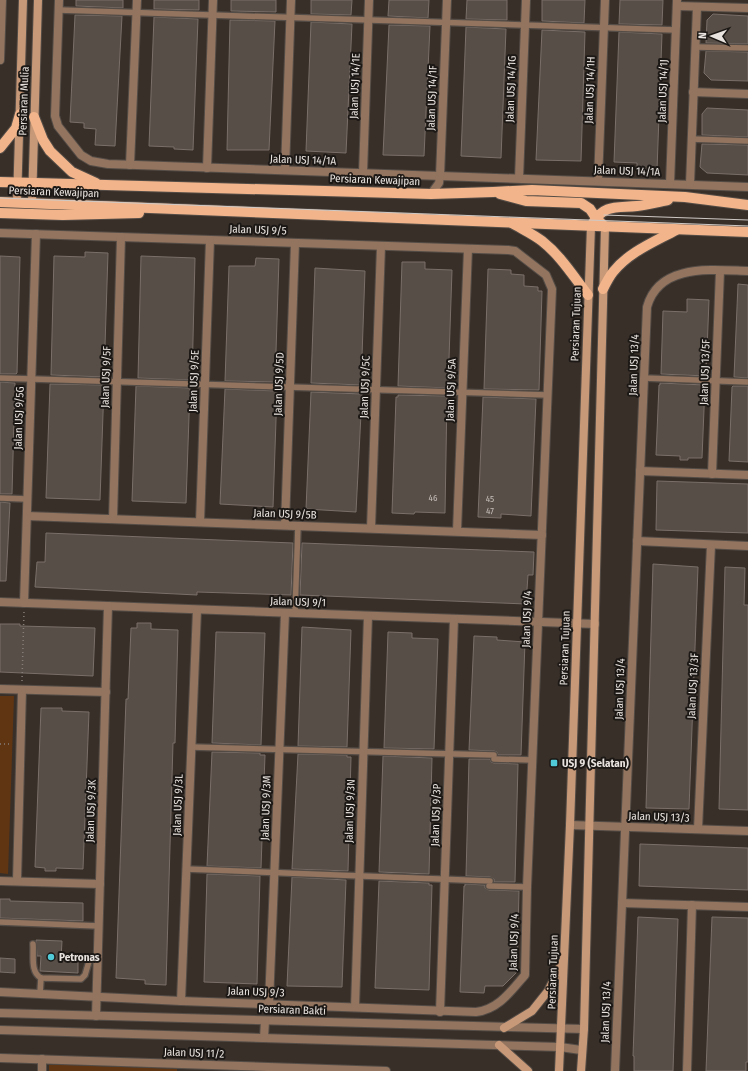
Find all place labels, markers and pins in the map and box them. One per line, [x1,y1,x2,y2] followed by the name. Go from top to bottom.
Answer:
[562,757,629,770] place label: USJ 9 (Selatan)
[549,758,559,768] marker: USJ 9 (Selatan)
[59,951,100,964] place label: Petronas
[46,952,56,962] marker: Petronas

